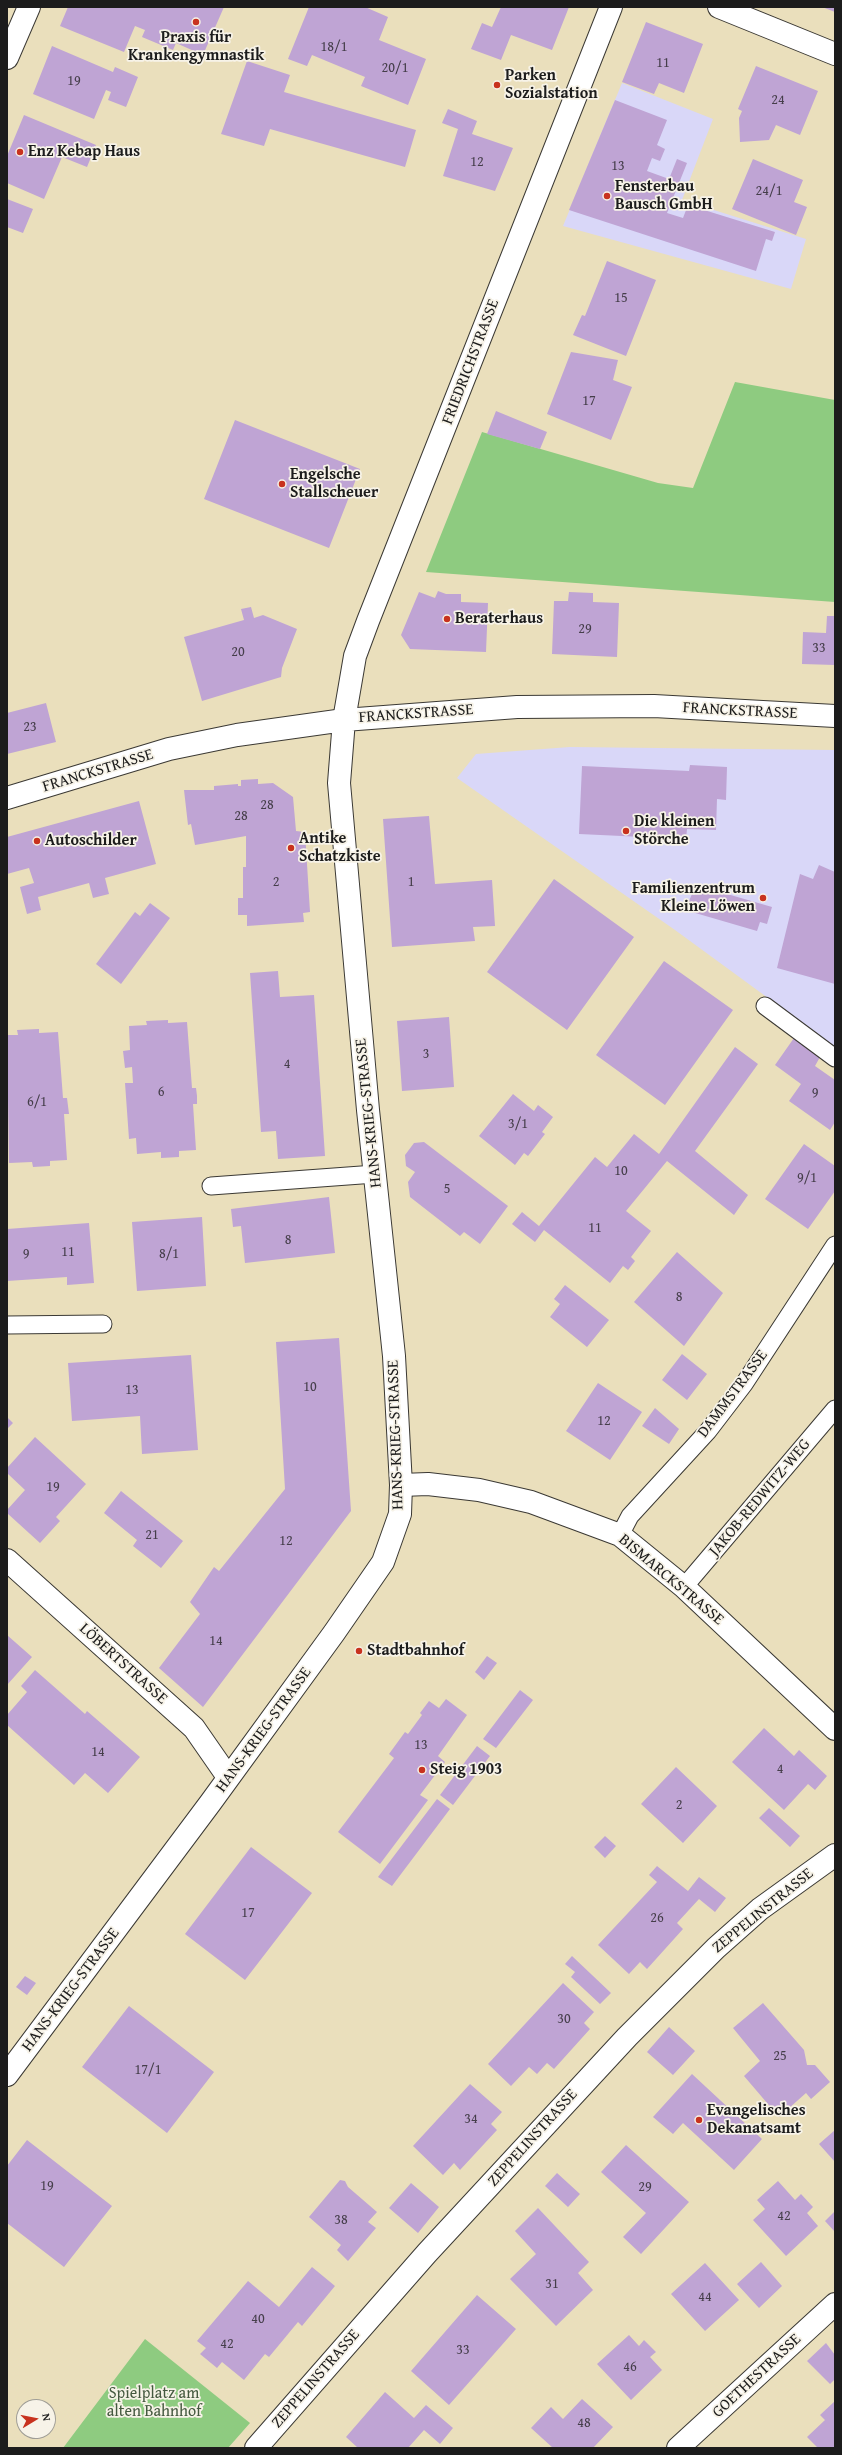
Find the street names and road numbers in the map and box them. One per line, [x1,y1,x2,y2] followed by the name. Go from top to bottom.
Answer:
[438,297,504,427] street label: FRIEDRICHSTRASSE
[682,698,798,724] street label: FRANCKSTRASSE
[358,700,474,728] street label: FRANCKSTRASSE
[40,745,156,797] street label: FRANCKSTRASSE
[352,1037,386,1189] street label: HANS-KRIEG-STRASSE
[694,1346,772,1442] street label: DAMMSTRASSE
[384,1360,408,1510] street label: HANS-KRIEG-STRASSE
[705,1435,815,1561] street label: JAKOB-REDWITZ-WEG
[614,1530,728,1630] street label: BISMARCKSTRASSE
[75,1619,171,1709] street label: LÖBERTSTRASSE
[212,1664,316,1796] street label: HANS-KRIEG-STRASSE
[709,1864,817,1958] street label: ZEPPELINSTRASSE
[18,1924,124,2056] street label: HANS-KRIEG-STRASSE
[484,2085,582,2191] street label: ZEPPELINSTRASSE
[268,2326,364,2432] street label: ZEPPELINSTRASSE
[709,2330,805,2422] street label: GOETHESTRASSE

